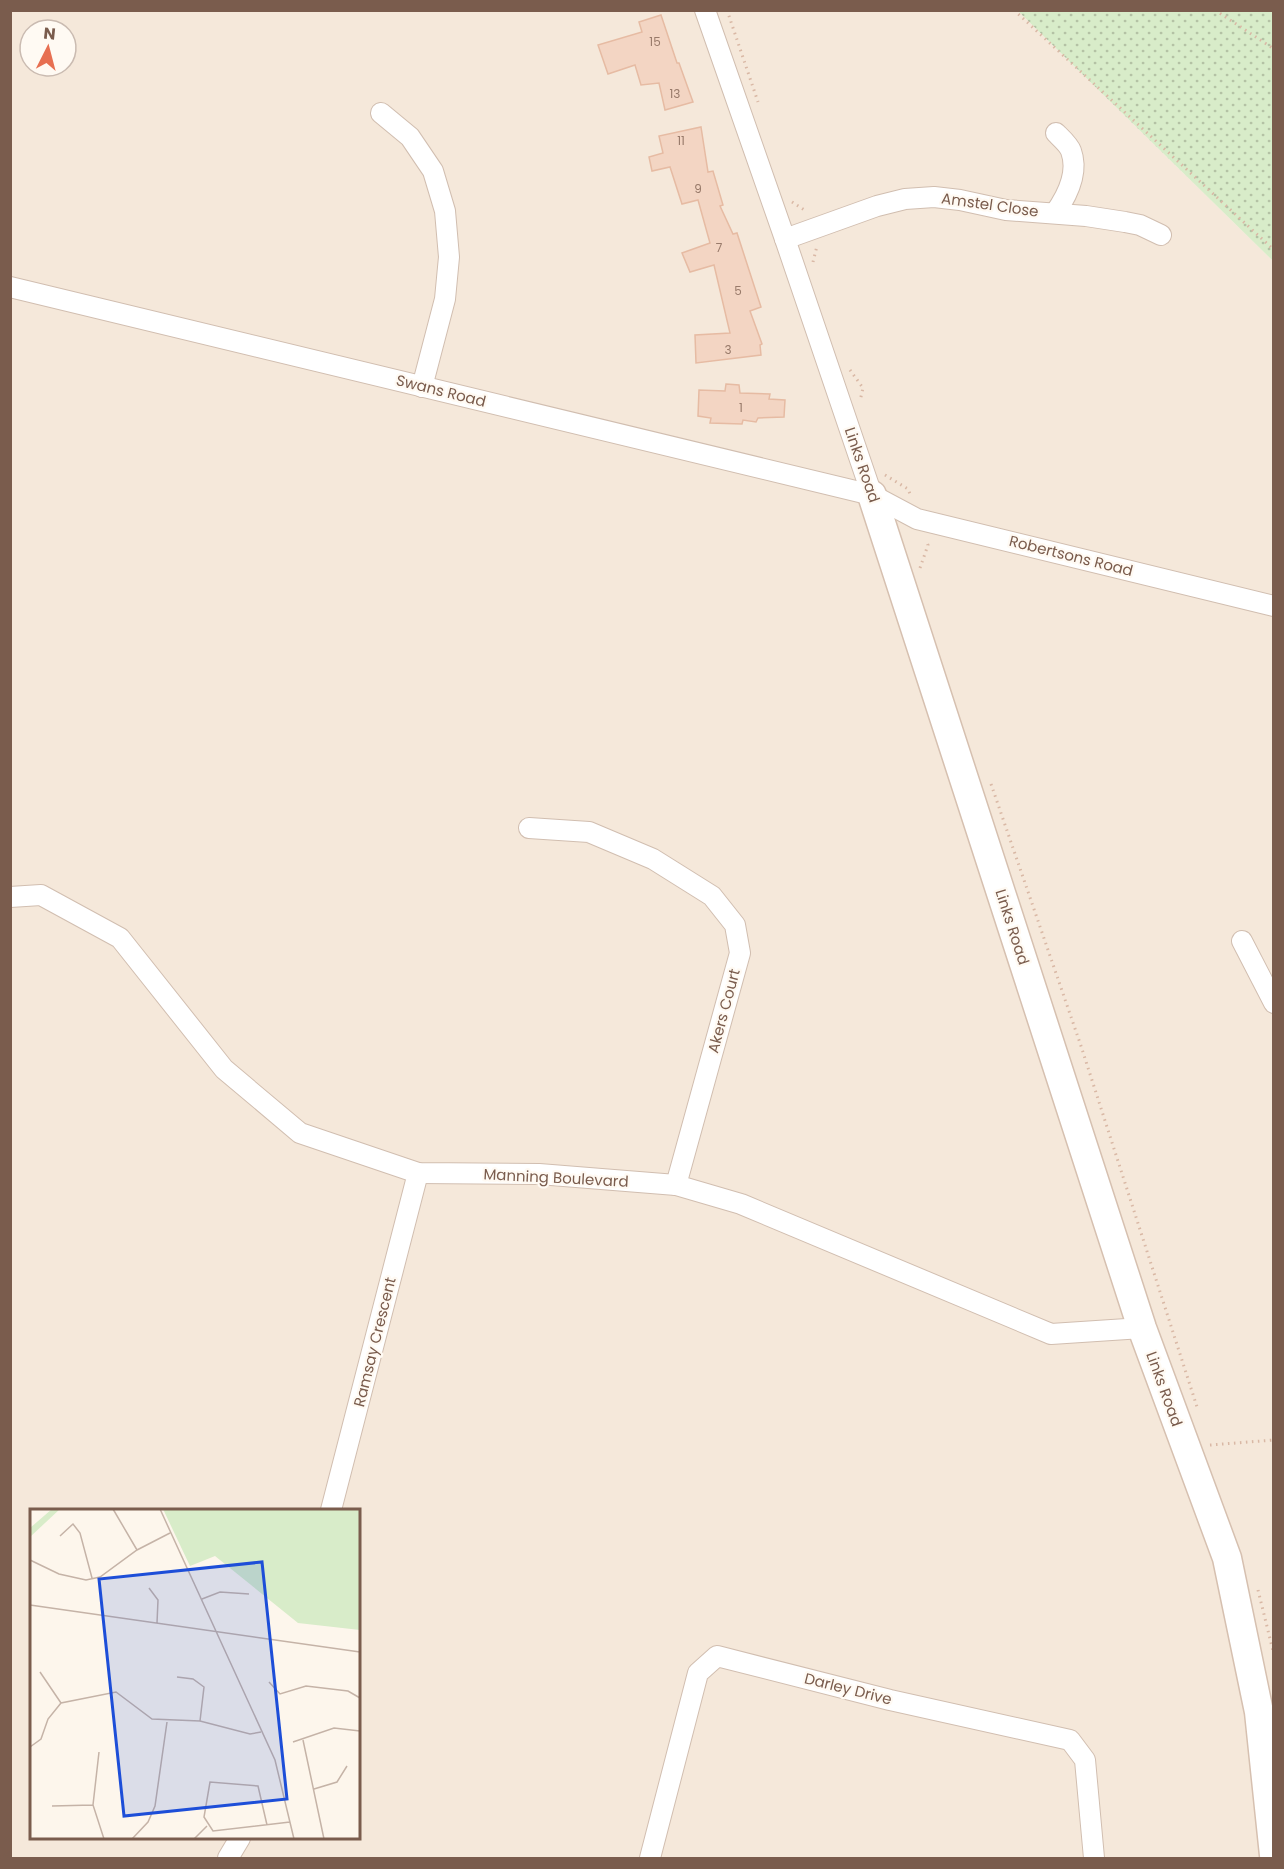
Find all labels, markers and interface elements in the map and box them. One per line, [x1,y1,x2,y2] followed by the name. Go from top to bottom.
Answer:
[18,18,78,78] north arrow
[42,22,57,46] text: N
[649,33,661,50] house number: 15
[670,85,680,102] house number: 13
[677,132,685,149] house number: 11
[694,180,702,197] house number: 9
[940,187,1040,222] street label: Amstel Close
[716,239,723,256] house number: 7
[734,282,742,299] house number: 5
[724,341,732,358] house number: 3
[394,369,488,412] street label: Swans Road
[739,399,743,416] house number: 1
[840,424,885,505] street label: Links Road
[1007,530,1135,581] street label: Robertsons Road
[990,886,1035,967] street label: Links Road
[702,966,745,1055] street label: Akers Court
[483,1163,629,1192] street label: Manning Boulevard
[348,1275,401,1409] street label: Ramsay Crescent
[1141,1348,1188,1429] street label: Links Road
[30,1509,360,1839] inset map
[802,1668,894,1710] street label: Darley Drive

